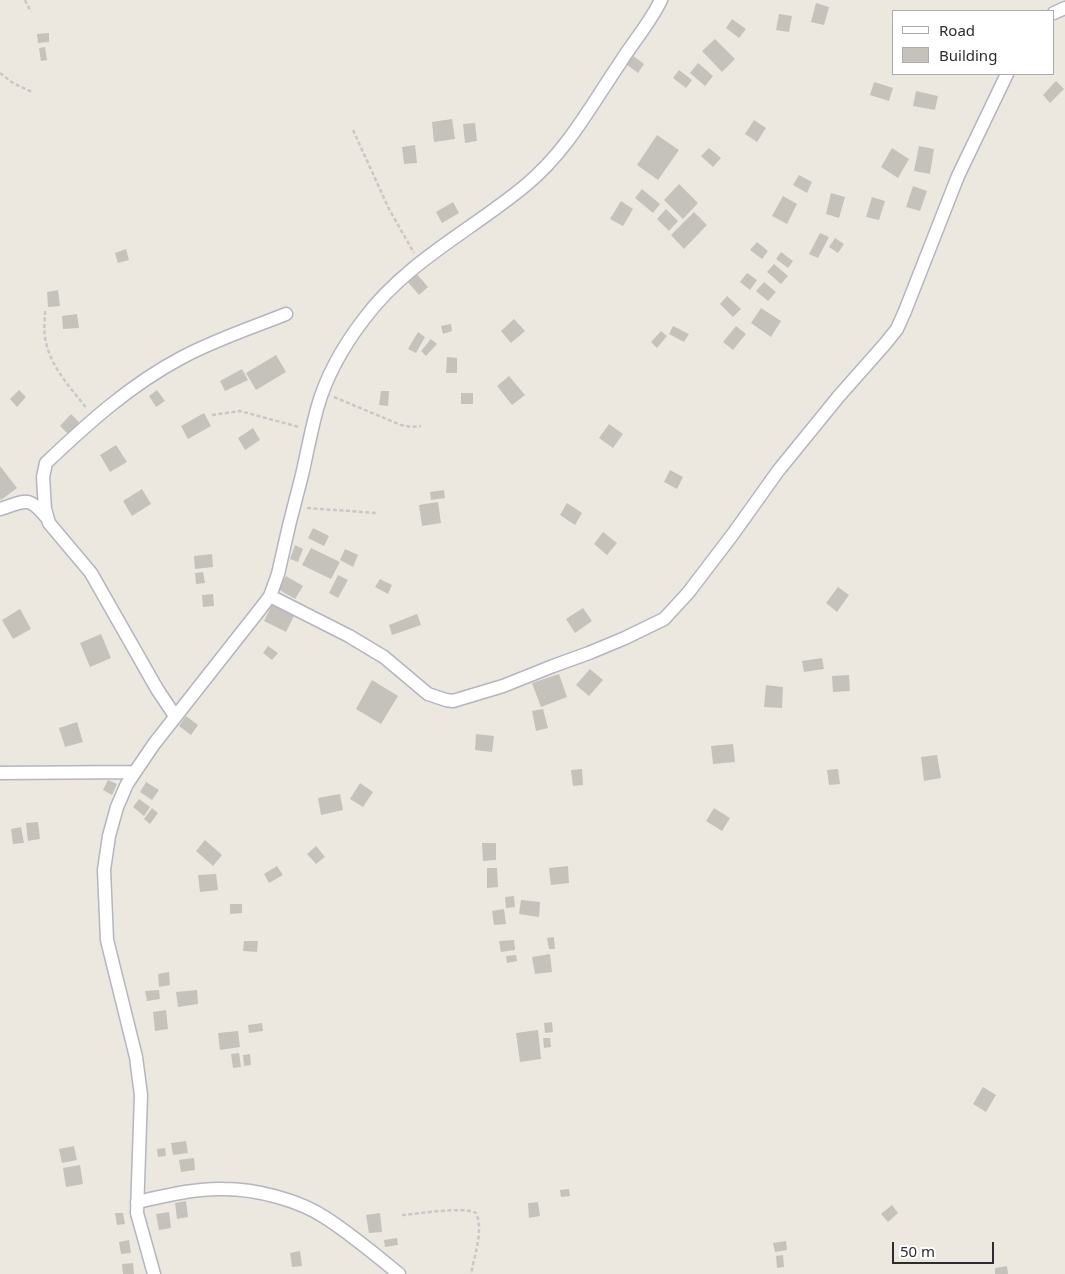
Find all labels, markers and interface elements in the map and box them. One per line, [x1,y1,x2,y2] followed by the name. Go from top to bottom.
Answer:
[892,10,1055,75] legend
[939,20,975,40] text: Road
[939,45,997,65] text: Building
[895,1232,998,1264] scale bar
[900,1241,935,1261] text: 50 m

